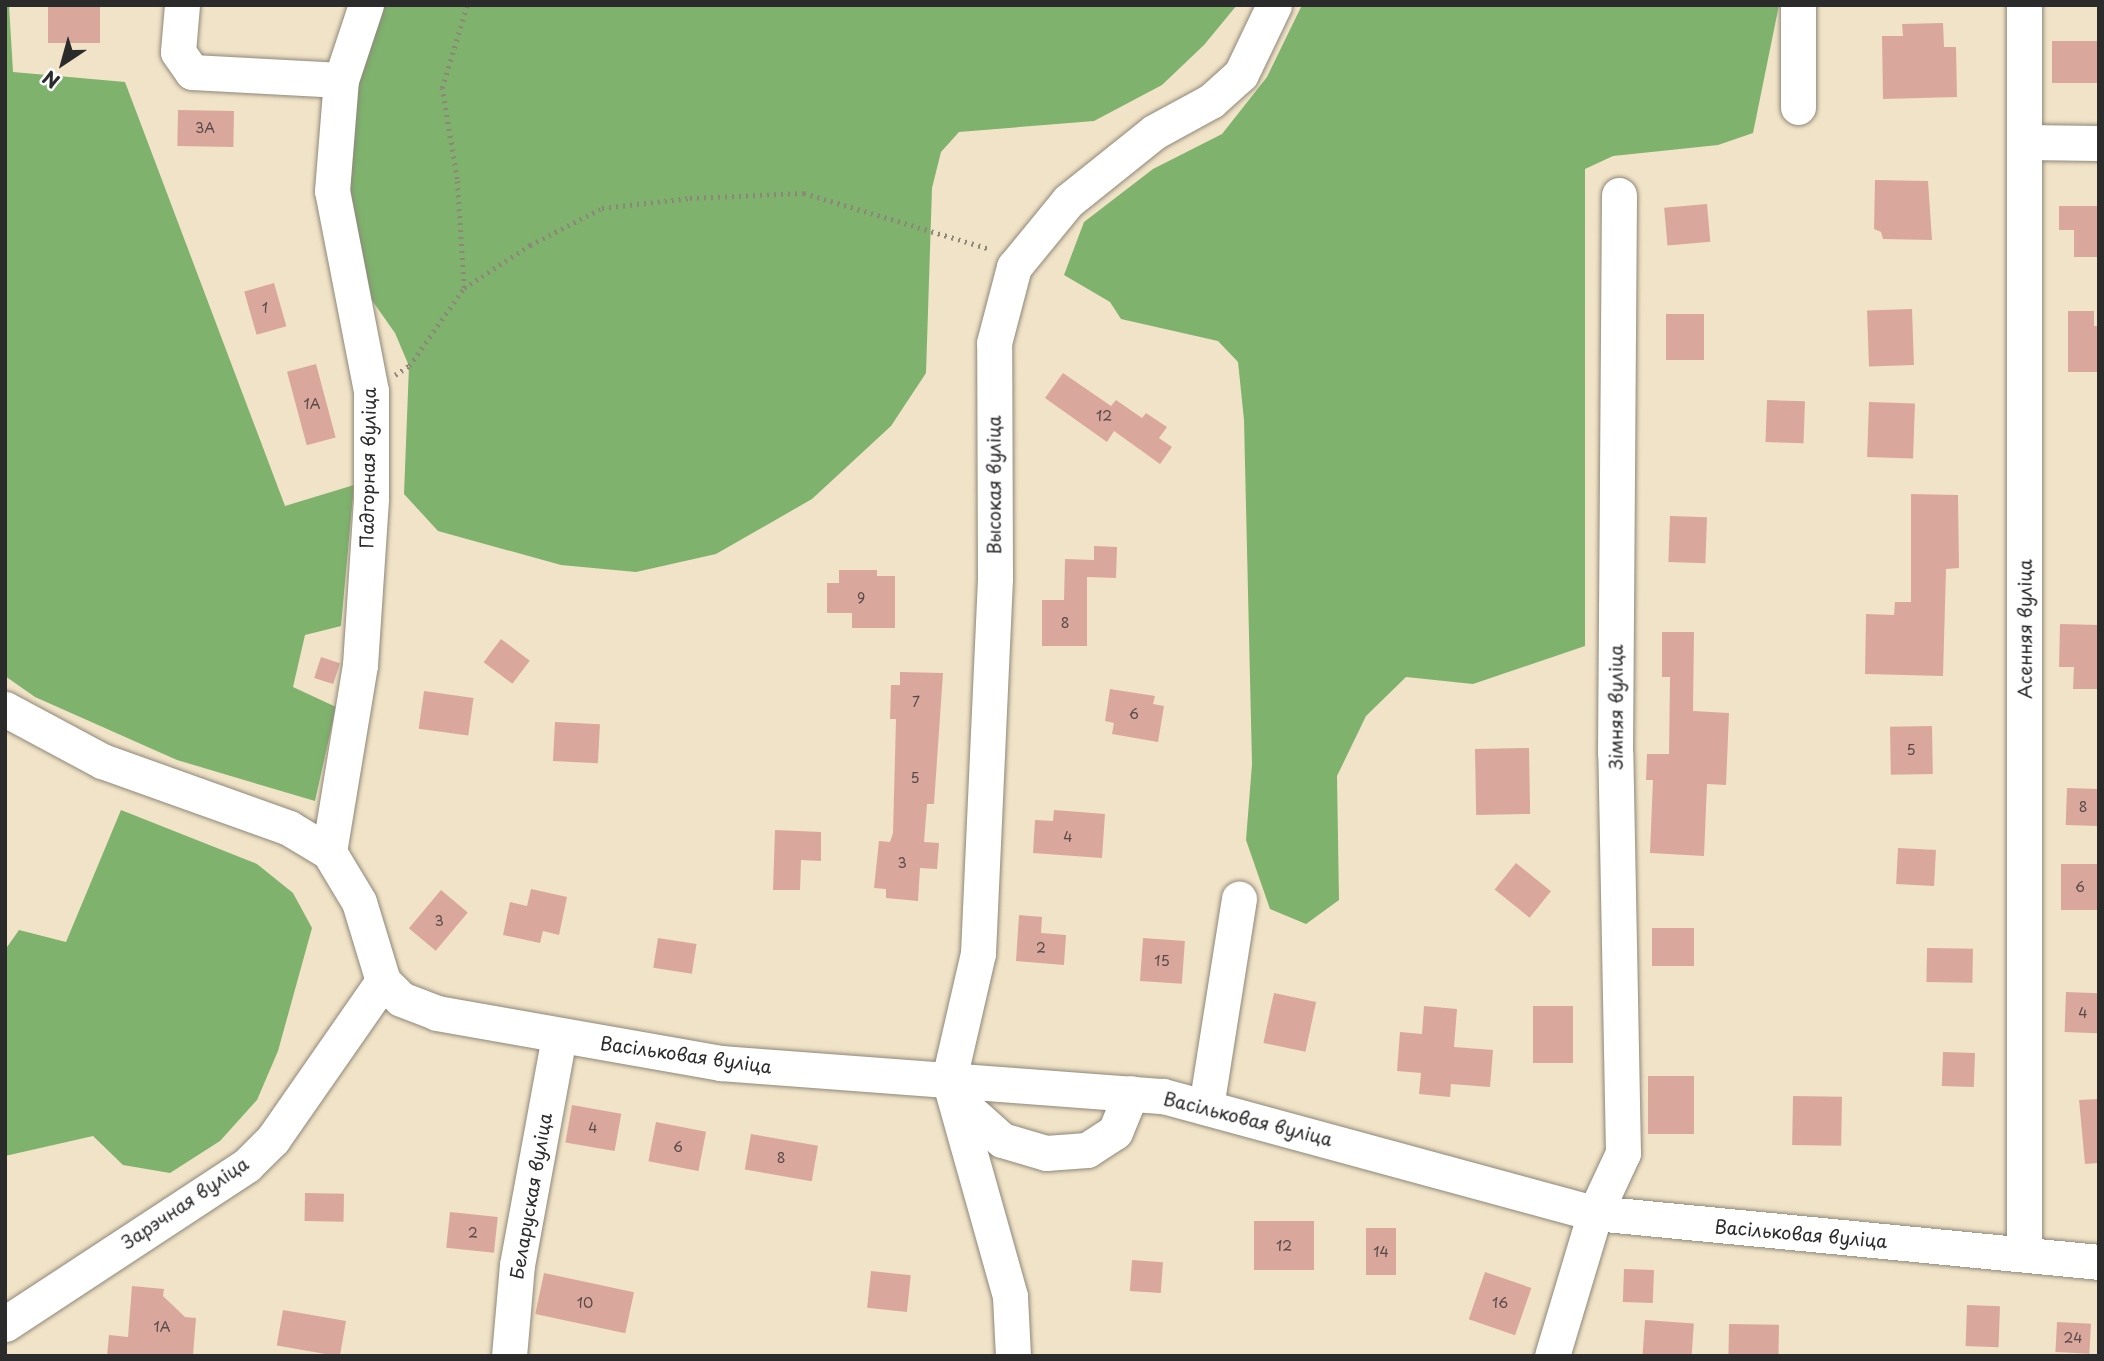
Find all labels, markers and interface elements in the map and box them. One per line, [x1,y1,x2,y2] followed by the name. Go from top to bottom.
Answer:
[28,28,98,98] north arrow
[36,64,65,96] text: N
[195,120,215,136] house number: 3А
[262,300,268,316] house number: 1
[356,387,380,549] street label: Падгорная вуліца
[303,396,321,412] house number: 1А
[1096,408,1112,424] house number: 12
[983,415,1005,555] street label: Высокая вуліца
[2014,559,2036,699] street label: Асенняя вуліца
[857,590,865,606] house number: 9
[1061,615,1069,631] house number: 8
[1605,644,1627,770] street label: Зімняя вуліца
[912,694,920,710] house number: 7
[1129,706,1139,722] house number: 6
[1906,742,1916,758] house number: 5
[910,770,920,786] house number: 5
[2079,799,2087,815] house number: 8
[1063,829,1073,845] house number: 4
[897,855,907,871] house number: 3
[2075,879,2085,895] house number: 6
[434,913,444,929] house number: 3
[1036,940,1046,956] house number: 2
[1154,953,1170,969] house number: 15
[2078,1005,2088,1021] house number: 4
[599,1032,773,1078] street label: Васільковая вуліца
[1161,1088,1335,1150] street label: Васільковая вуліца
[506,1111,556,1281] street label: Беларуская вуліца
[588,1120,598,1136] house number: 4
[673,1139,683,1155] house number: 6
[777,1150,785,1166] house number: 8
[117,1152,253,1254] street label: Зарэчная вуліца
[1714,1216,1888,1252] street label: Васільковая вуліца
[468,1225,478,1241] house number: 2
[1276,1238,1292,1254] house number: 12
[1373,1244,1389,1260] house number: 14
[577,1295,593,1311] house number: 10
[1492,1295,1508,1311] house number: 16
[153,1319,171,1335] house number: 1А
[2064,1330,2082,1346] house number: 24

